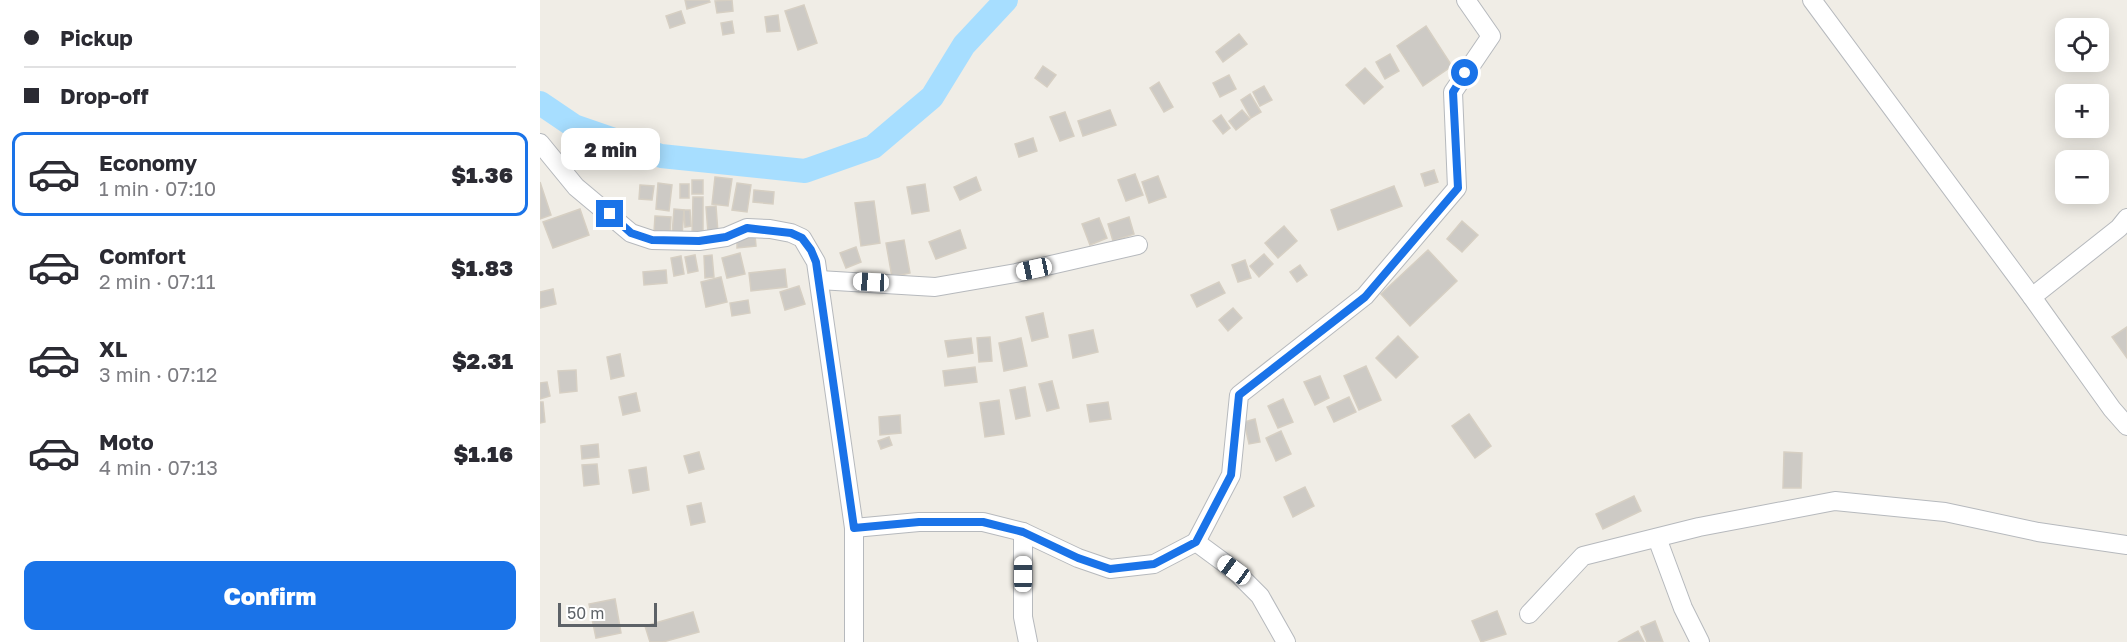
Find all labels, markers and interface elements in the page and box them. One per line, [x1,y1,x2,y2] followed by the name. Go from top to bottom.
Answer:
[2055,18,2109,204] map controls
[2055,18,2109,72] button: locate
[60,24,133,51] text: Pickup
[1451,59,1478,86] route start
[60,82,149,109] text: Drop-off
[2055,84,2109,138] button: +
[560,127,659,169] callout: 2 min
[584,137,637,161] text: 2 min
[27,147,81,201] icon: car
[99,149,197,176] text: Economy
[2055,150,2109,204] button: −
[451,161,513,188] text: $1.36
[99,176,216,200] text: 1 min · 07:10
[596,200,623,227] route end
[27,240,81,294] icon: car
[99,242,186,269] text: Comfort
[451,254,513,281] text: $1.83
[1015,256,1053,282] car
[99,269,215,293] text: 2 min · 07:11
[853,272,889,292] car
[27,333,81,387] icon: car
[99,335,127,362] text: XL
[452,347,513,374] text: $2.31
[99,362,217,386] text: 3 min · 07:12
[27,426,81,480] icon: car
[99,428,154,455] text: Moto
[453,440,513,467] text: $1.16
[99,455,218,479] text: 4 min · 07:13
[1214,552,1254,588] car
[1014,556,1032,592] car
[24,561,516,630] button: Confirm
[558,600,657,628] scale bar
[567,603,604,623] text: 50 m

